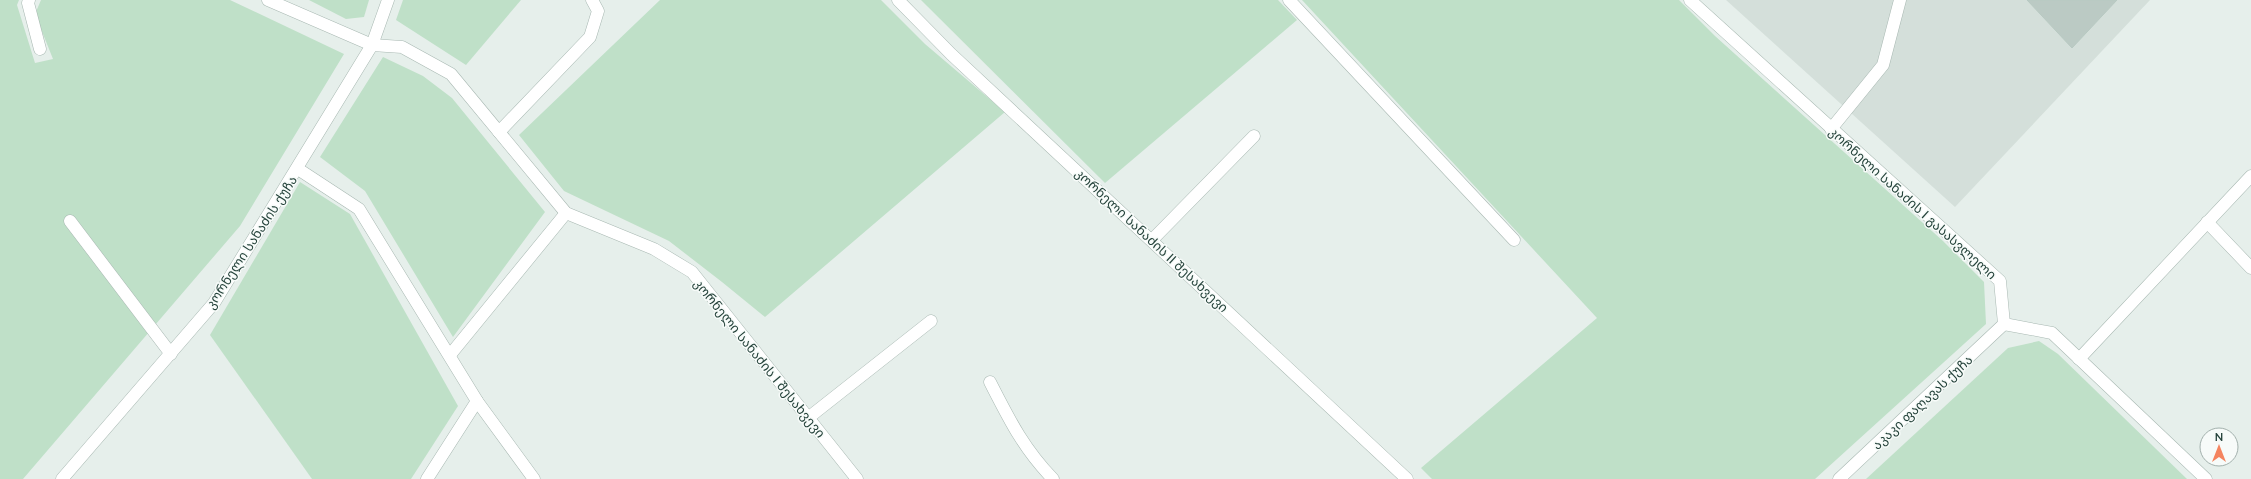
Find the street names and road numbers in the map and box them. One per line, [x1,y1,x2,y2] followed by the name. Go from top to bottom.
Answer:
[1825,123,2000,283] street label: კორნელი სანაძის I გასასვლელი
[1071,165,1232,316] street label: კორნელი სანაძის II შესახვევი
[202,172,301,312] street label: კორნელი სანაძის ქუჩა
[690,275,829,441] street label: კორნელი სანაძის I შესახვევი
[1869,351,1976,453] street label: აკაკი ფაღავას ქუჩა

